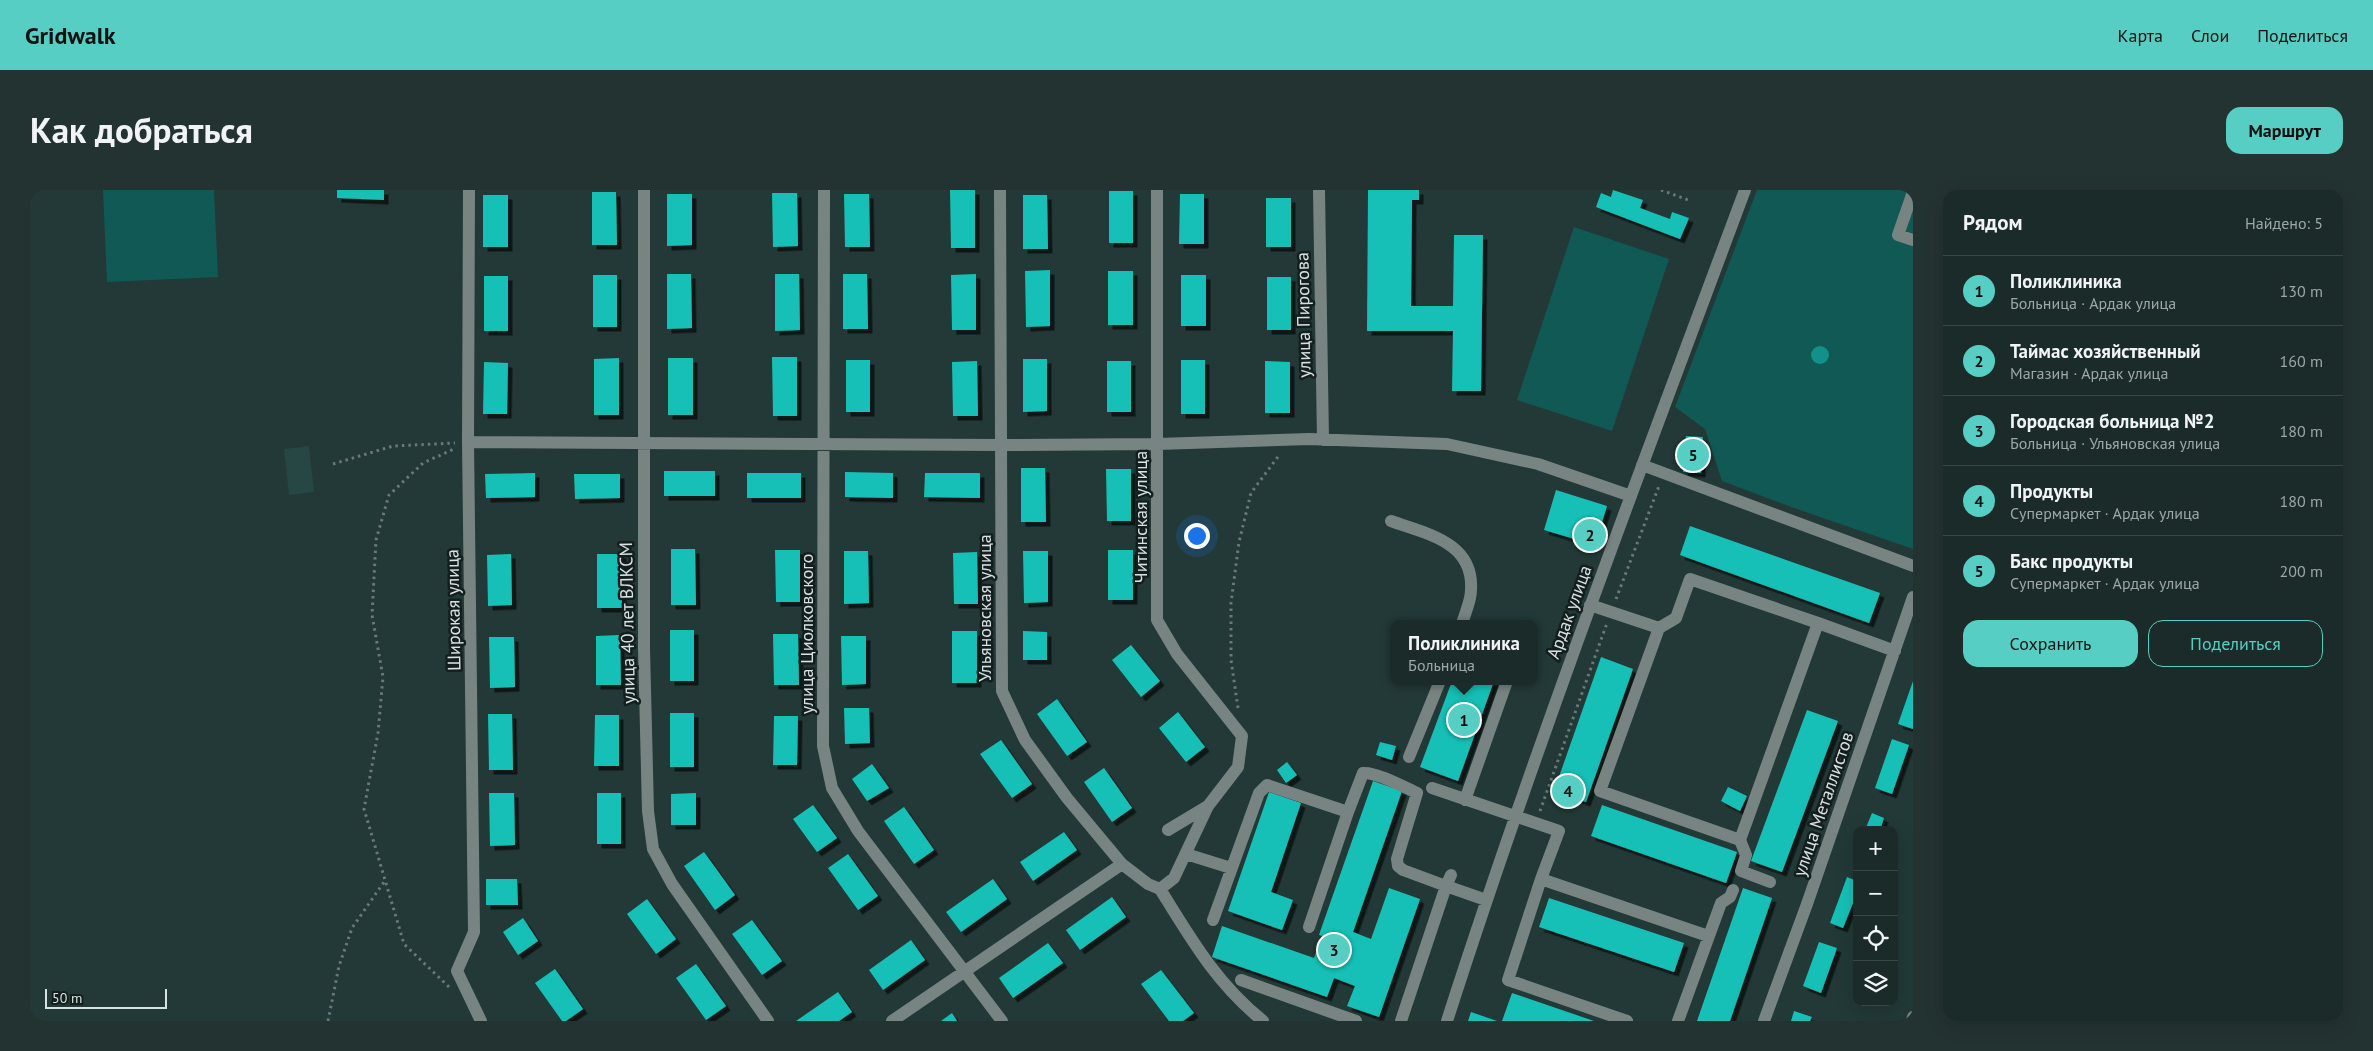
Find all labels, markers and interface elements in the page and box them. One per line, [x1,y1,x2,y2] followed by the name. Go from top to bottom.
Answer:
[25,20,115,51] text: Gridwalk
[2118,24,2163,47] text: Карта
[2191,24,2229,47] text: Слои
[2257,24,2348,47] text: Поделиться
[30,107,253,153] text: Как добраться
[2226,107,2343,154] button: Маршрут
[1963,209,2022,236] text: Рядом
[2245,213,2323,233] text: Найдено: 5
[1290,252,1316,378] street label: улица Пирогова
[2010,269,2122,293] text: Поликлиника
[1974,281,1984,301] text: 1
[2280,281,2323,301] text: 130 m
[2010,293,2176,313] text: Больница · Ардак улица
[2010,339,2201,363] text: Таймас хозяйственный
[1974,351,1984,371] text: 2
[2280,351,2323,371] text: 160 m
[2010,363,2168,383] text: Магазин · Ардак улица
[2010,409,2214,433] text: Городская больница №2
[1974,421,1984,441] text: 3
[2280,421,2323,441] text: 180 m
[2010,433,2220,453] text: Больница · Ульяновская улица
[1677,436,1709,474] pin: 5
[1129,451,1152,583] street label: Читинская улица
[2010,479,2093,503] text: Продукты
[1974,491,1984,511] text: 4
[2280,491,2323,511] text: 180 m
[2010,503,2200,523] text: Супермаркет · Ардак улица
[1574,516,1606,554] pin: 2
[1184,523,1210,549] your location
[973,534,996,682] street label: Ульяновская улица
[614,542,640,704] street label: улица 40 лет ВЛКСМ
[440,549,466,671] street label: Широкая улица
[2010,549,2133,573] text: Бакс продукты
[795,554,818,714] street label: улица Циолковского
[1974,561,1984,581] text: 5
[2280,561,2323,581] text: 200 m
[1541,562,1597,662] street label: Ардак улица
[2010,573,2200,593] text: Супермаркет · Ардак улица
[1390,620,1538,685] popup
[1963,620,2138,667] button: Сохранить
[2148,620,2323,667] button: Поделиться
[1408,631,1520,655] text: Поликлиника
[1408,655,1475,675] text: Больница
[1448,701,1480,739] pin: 1
[1787,729,1859,879] street label: улица Металлистов
[1552,772,1584,810] pin: 4
[1853,826,1898,1006] map controls
[1853,826,1898,871] button: +
[1853,871,1898,916] button: −
[1853,916,1898,961] button: locate
[1318,931,1350,969] pin: 3
[1853,961,1898,1006] button: layers
[45,986,168,1009] scale bar
[52,989,82,1007] text: 50 m

